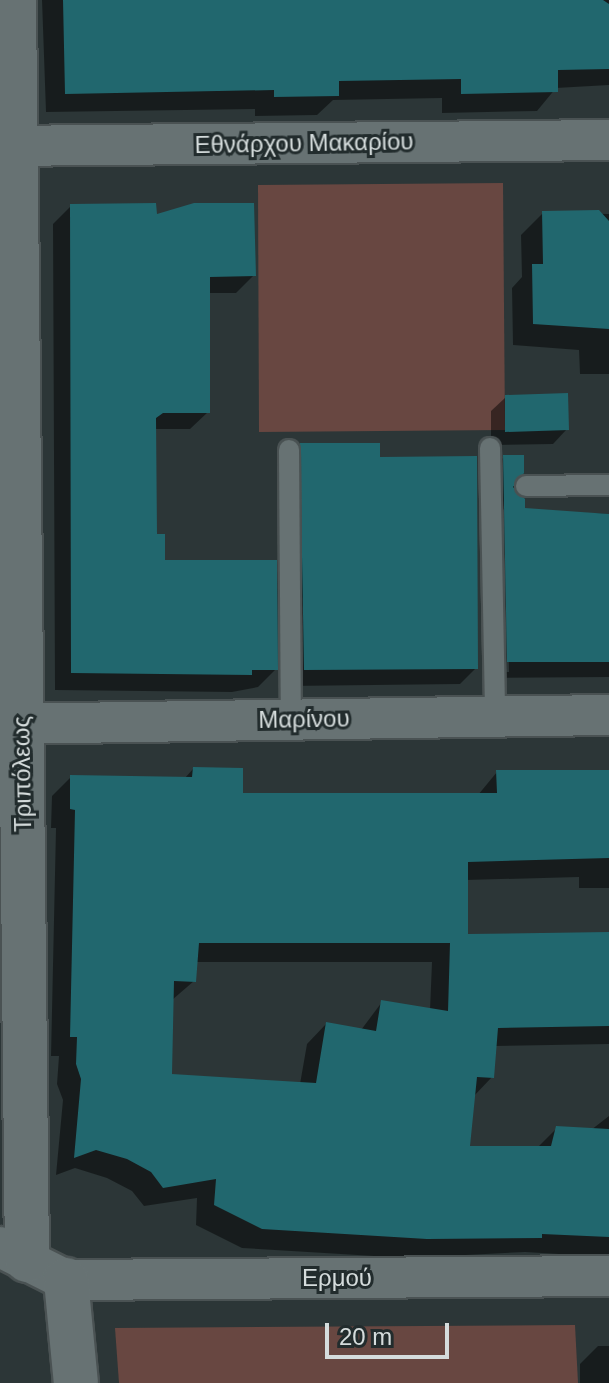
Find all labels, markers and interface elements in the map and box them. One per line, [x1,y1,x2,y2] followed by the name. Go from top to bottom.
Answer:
[194,127,414,159] street label: Εθνάρχου Μακαρίου
[258,704,350,734] street label: Μαρίνου
[7,716,37,832] street label: Τριπόλεως
[302,1264,372,1292] street label: Ερμού
[329,1307,453,1357] scale bar
[339,1323,392,1350] text: 20 m

